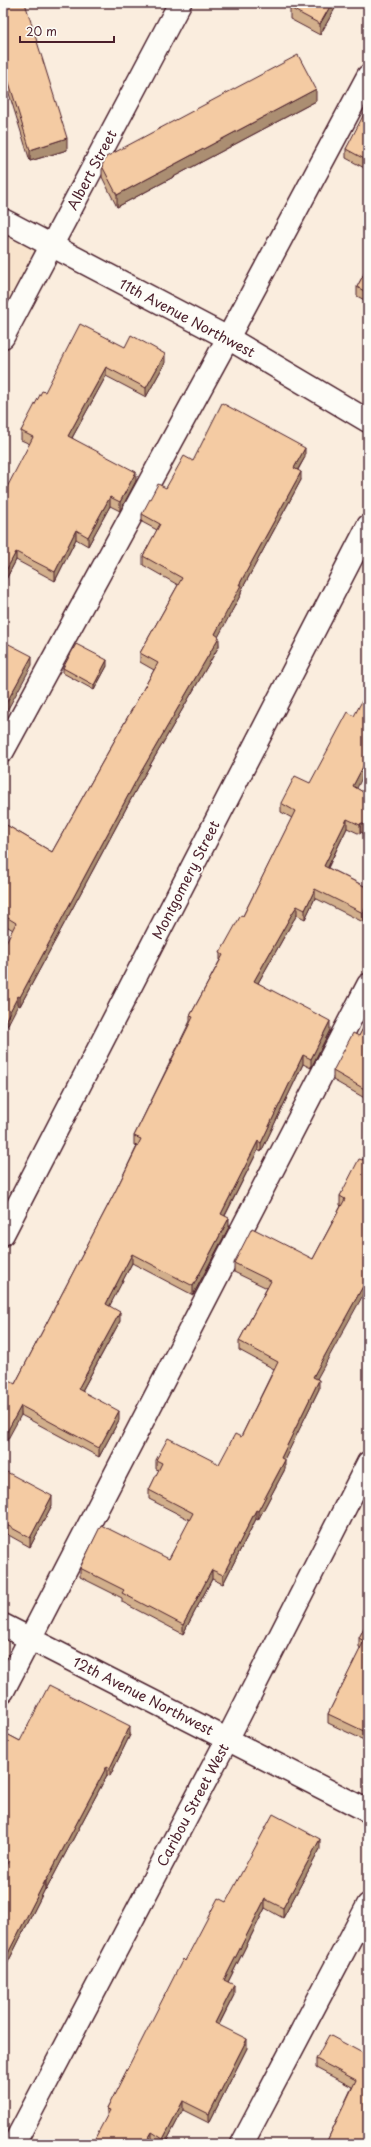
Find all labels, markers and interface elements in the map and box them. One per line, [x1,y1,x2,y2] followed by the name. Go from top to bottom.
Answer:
[20,18,114,44] scale bar
[26,22,57,40] text: 20 m
[62,126,122,214] street label: Albert Street
[116,273,259,363] street label: 11th Avenue Northwest
[146,816,225,943] street label: Montgomery Street
[69,1651,217,1740] street label: 12th Avenue Northwest
[151,1739,234,1870] street label: Caribou Street West

